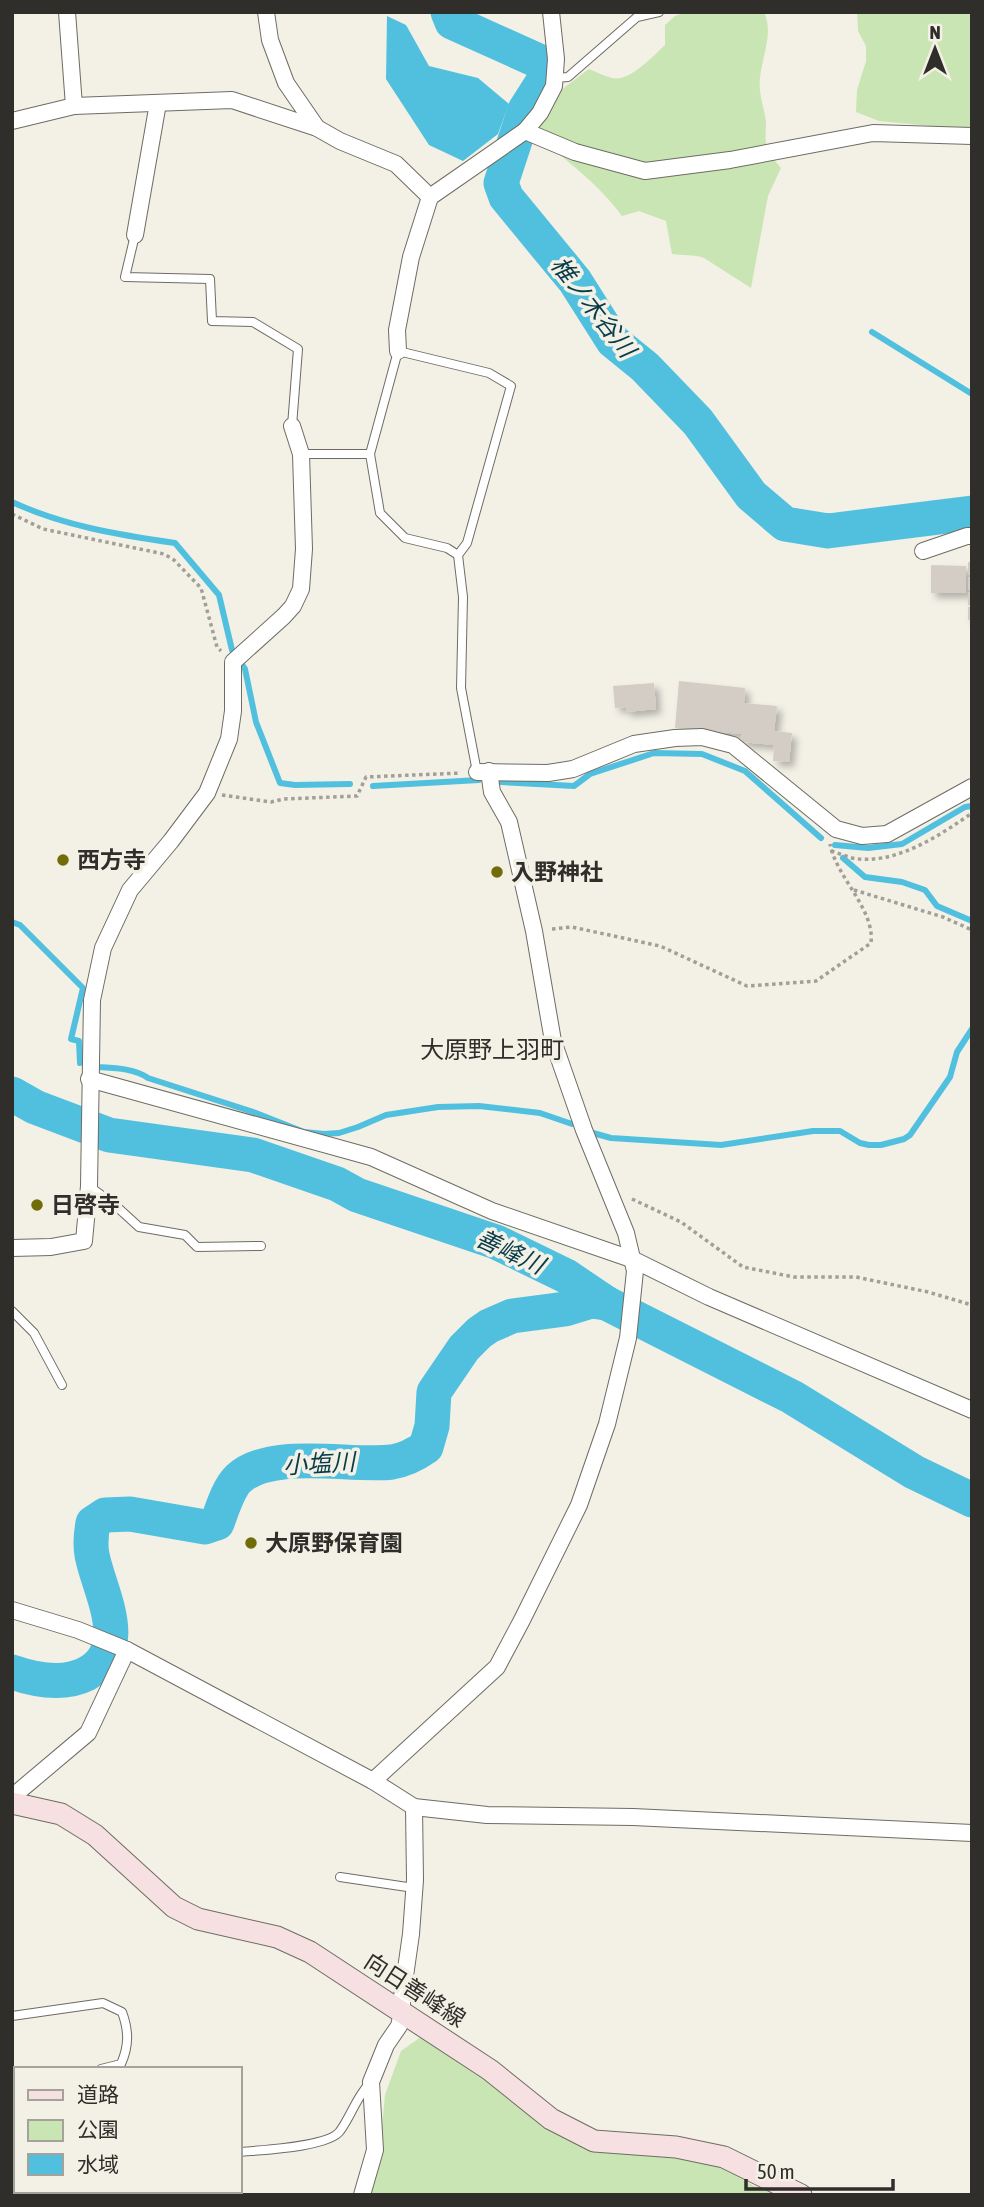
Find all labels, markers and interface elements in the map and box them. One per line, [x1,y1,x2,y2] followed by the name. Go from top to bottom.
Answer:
[900,14,970,84] north arrow
[929,21,941,43] text: N
[546,251,643,365] water label: 椎ノ木谷川
[77,847,146,873] place label: 西方寺
[55,852,71,868] marker: 西方寺
[511,859,603,885] place label: 入野神社
[489,864,505,880] marker: 入野神社
[420,1036,564,1063] district label: 大原野上羽町
[51,1192,120,1218] place label: 日啓寺
[29,1197,45,1213] marker: 日啓寺
[472,1224,551,1280] water label: 善峰川
[282,1448,359,1479] water label: 小塩川
[265,1530,403,1556] place label: 大原野保育園
[243,1535,259,1551] marker: 大原野保育園
[360,1948,470,2032] street label: 向日善峰線
[14,2067,242,2193] legend
[77,2082,119,2106] text: 道路
[77,2117,119,2141] text: 公園
[746,2148,893,2192] scale bar
[77,2152,119,2176] text: 水域
[757,2159,795,2183] text: 50 m

